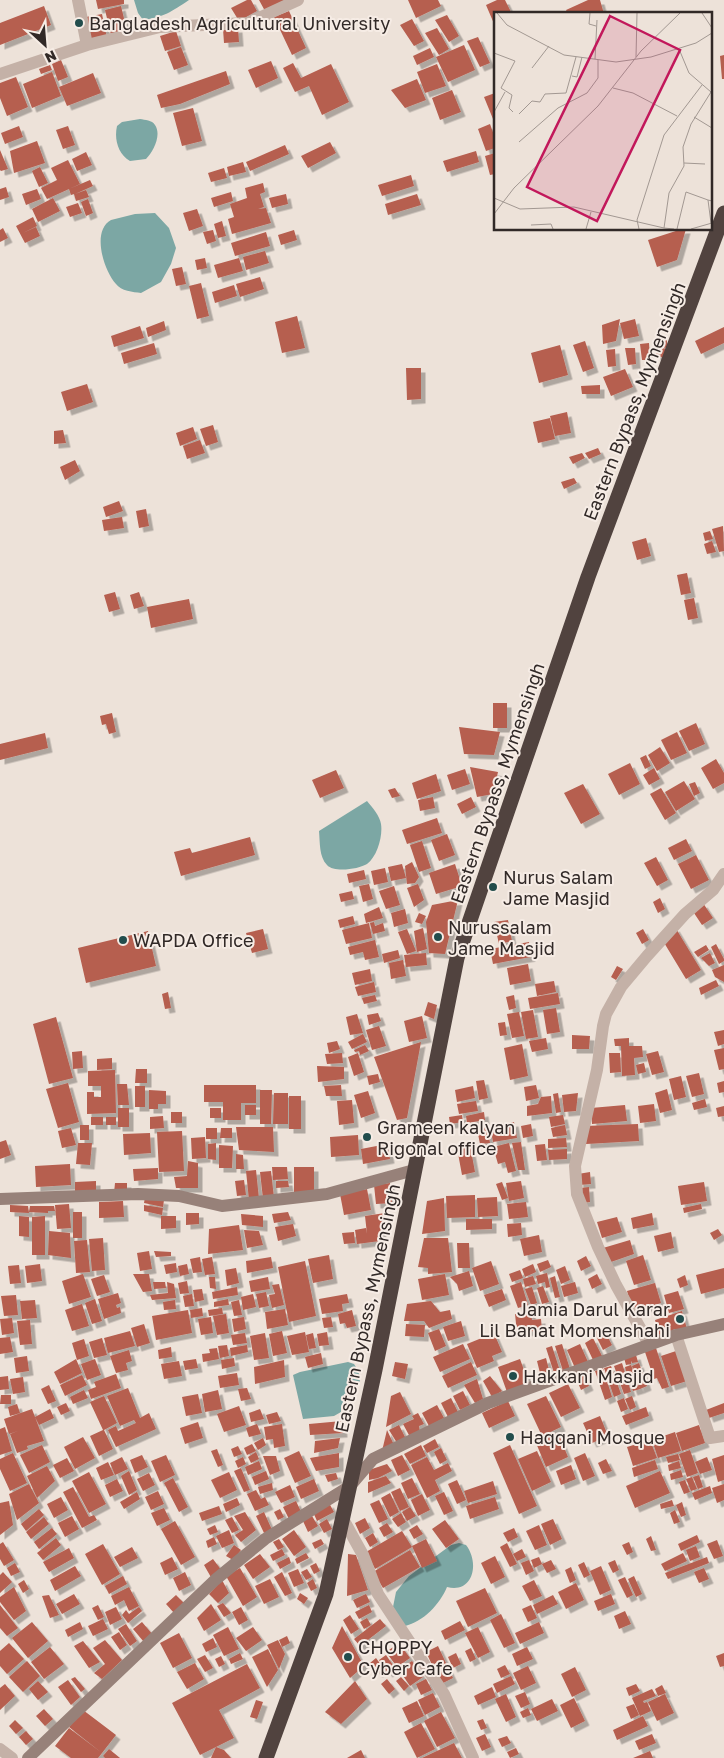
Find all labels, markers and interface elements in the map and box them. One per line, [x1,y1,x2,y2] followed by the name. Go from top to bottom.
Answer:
[89,12,390,34] place label: Bangladesh Agricultural University
[494,12,712,230] inset map
[73,17,85,29] marker: Bangladesh Agricultural University
[20,20,70,70] north arrow
[42,47,59,67] text: N
[578,279,690,523] street label: Eastern Bypass, Mymensingh
[445,660,549,906] street label: Eastern Bypass, Mymensingh
[503,866,613,909] place label: Nurus Salam Jame Masjid
[487,881,499,893] marker: Nurus Salam Jame Masjid
[448,916,555,959] place label: Nurussalam Jame Masjid
[133,929,254,951] place label: WAPDA Office
[432,931,444,943] marker: Nurussalam Jame Masjid
[117,934,129,946] marker: WAPDA Office
[377,1116,515,1159] place label: Grameen kalyan Rigonal office
[361,1131,373,1143] marker: Grameen kalyan Rigonal office
[330,1182,404,1434] street label: Eastern Bypass, Mymensingh
[479,1298,670,1341] place label: Jamia Darul Karar Lil Banat Momenshahi
[674,1313,686,1325] marker: Jamia Darul Karar Lil Banat Momenshahi
[523,1365,653,1387] place label: Hakkani Masjid
[507,1370,519,1382] marker: Hakkani Masjid
[520,1426,665,1448] place label: Haqqani Mosque
[504,1431,516,1443] marker: Haqqani Mosque
[358,1636,453,1679] place label: CHOPPY Cyber Cafe
[342,1651,354,1663] marker: CHOPPY Cyber Cafe

